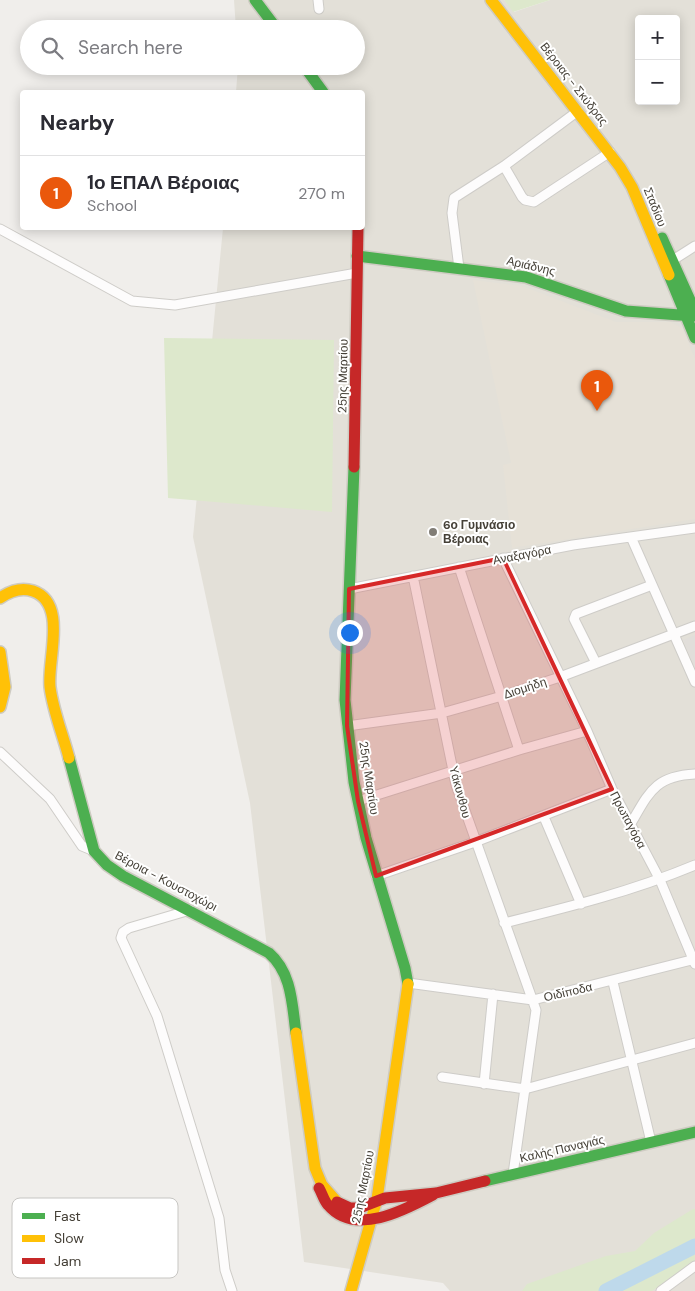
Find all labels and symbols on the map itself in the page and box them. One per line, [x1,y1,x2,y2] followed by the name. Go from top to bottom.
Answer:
[537,39,612,129] street label: Βέροιας - Σκύδρας
[640,185,670,229] street label: Σταδίου
[505,253,557,279] street label: Αριάδνης
[334,339,352,413] street label: 25ης Μαρτίου
[581,370,613,411] pin: 1
[443,517,515,547] place label: 6ο Γυμνάσιο Βέροιας
[427,526,439,538] marker: 6ο Γυμνάσιο Βέροιας
[491,541,553,568] street label: Αναξαγόρα
[337,620,363,646] your location
[501,674,549,702] street label: Διομήδη
[355,740,383,816] street label: 25ης Μαρτίου
[445,764,475,820] street label: Υάκυνθου
[606,789,650,851] street label: Πρωταγόρα
[112,847,220,915] street label: Βέροια - Κουστοχώρι
[542,979,594,1005] street label: Οιδίποδα
[518,1131,606,1167] street label: Καλής Παναγιάς
[348,1149,378,1225] street label: 25ης Μαρτίου
[12,1198,178,1278] legend
[54,1207,81,1225] text: Fast
[54,1229,84,1247] text: Slow
[54,1252,81,1270] text: Jam

